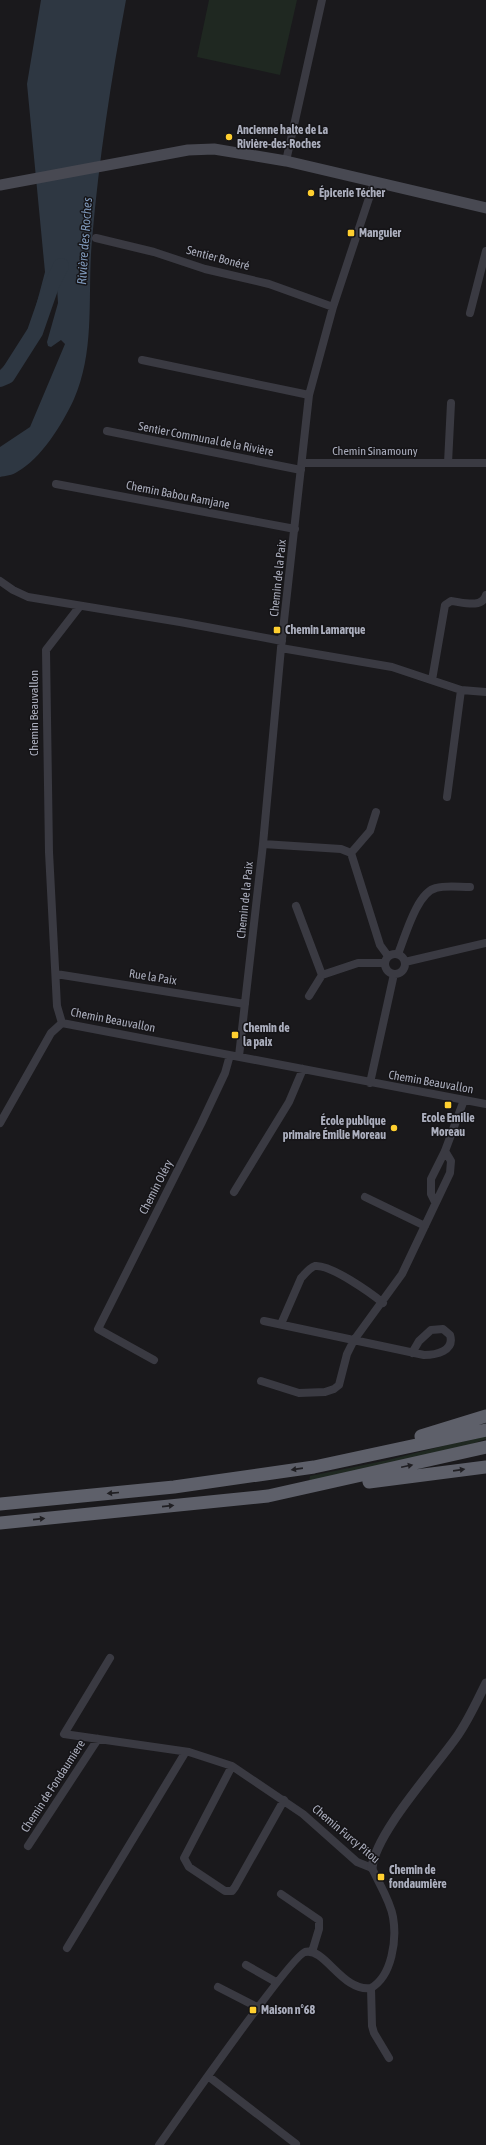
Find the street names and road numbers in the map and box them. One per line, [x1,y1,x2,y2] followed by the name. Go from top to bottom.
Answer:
[185,243,251,273] street label: Sentier Bonéré
[137,419,275,459] street label: Sentier Communal de la Rivière
[332,444,418,458] street label: Chemin Sinamouny
[125,478,231,512] street label: Chemin Babou Ramjane
[267,539,289,617] street label: Chemin de la Paix
[27,670,41,756] street label: Chemin Beauvallon
[234,861,256,939] street label: Chemin de la Paix
[128,966,178,988] street label: Rue la Paix
[69,1005,157,1035] street label: Chemin Beauvallon
[387,1068,475,1096] street label: Chemin Beauvallon
[136,1157,176,1217] street label: Chemin Oléry
[18,1737,88,1835] street label: Chemin de Fondaumiere
[309,1802,383,1866] street label: Chemin Furcy Pitou

